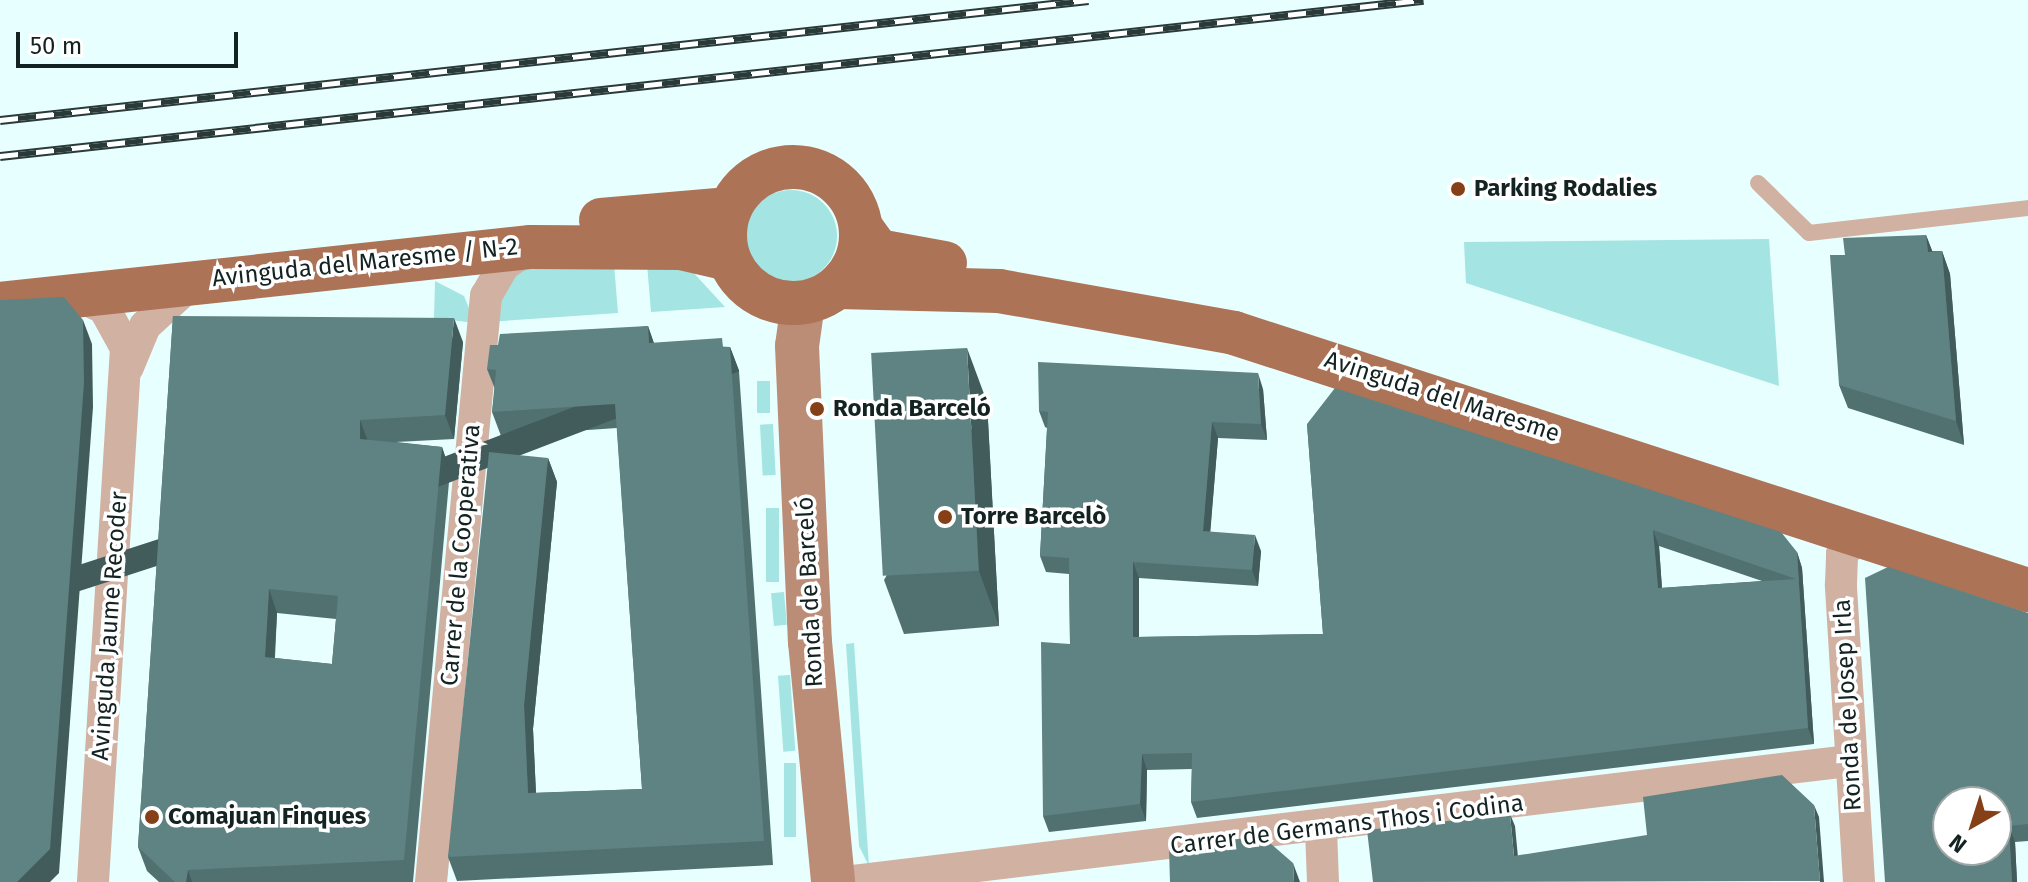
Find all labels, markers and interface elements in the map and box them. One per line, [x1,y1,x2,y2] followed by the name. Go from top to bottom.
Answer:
[20,16,242,66] scale bar
[30,32,82,60] text: 50 m
[1474,175,1657,203] place label: Parking Rodalies
[1449,180,1467,198] marker: Parking Rodalies
[211,233,519,293] street label: Avinguda del Maresme / N-2
[1321,345,1563,449] street label: Avinguda del Maresme
[833,395,991,423] place label: Ronda Barceló
[808,400,826,418] marker: Ronda Barceló
[435,423,487,687] street label: Carrer de la Cooperativa
[86,490,134,762] street label: Avinguda Jaume Recoder
[791,496,829,688] street label: Ronda de Barceló
[961,503,1106,531] place label: Torre Barcelò
[936,508,954,526] marker: Torre Barcelò
[1828,598,1868,812] street label: Ronda de Josep Irla
[1932,786,2012,866] north arrow
[1169,789,1525,861] street label: Carrer de Germans Thos i Codina
[168,803,366,831] place label: Comajuan Finques
[143,808,161,826] marker: Comajuan Finques
[1944,828,1972,859] text: N

